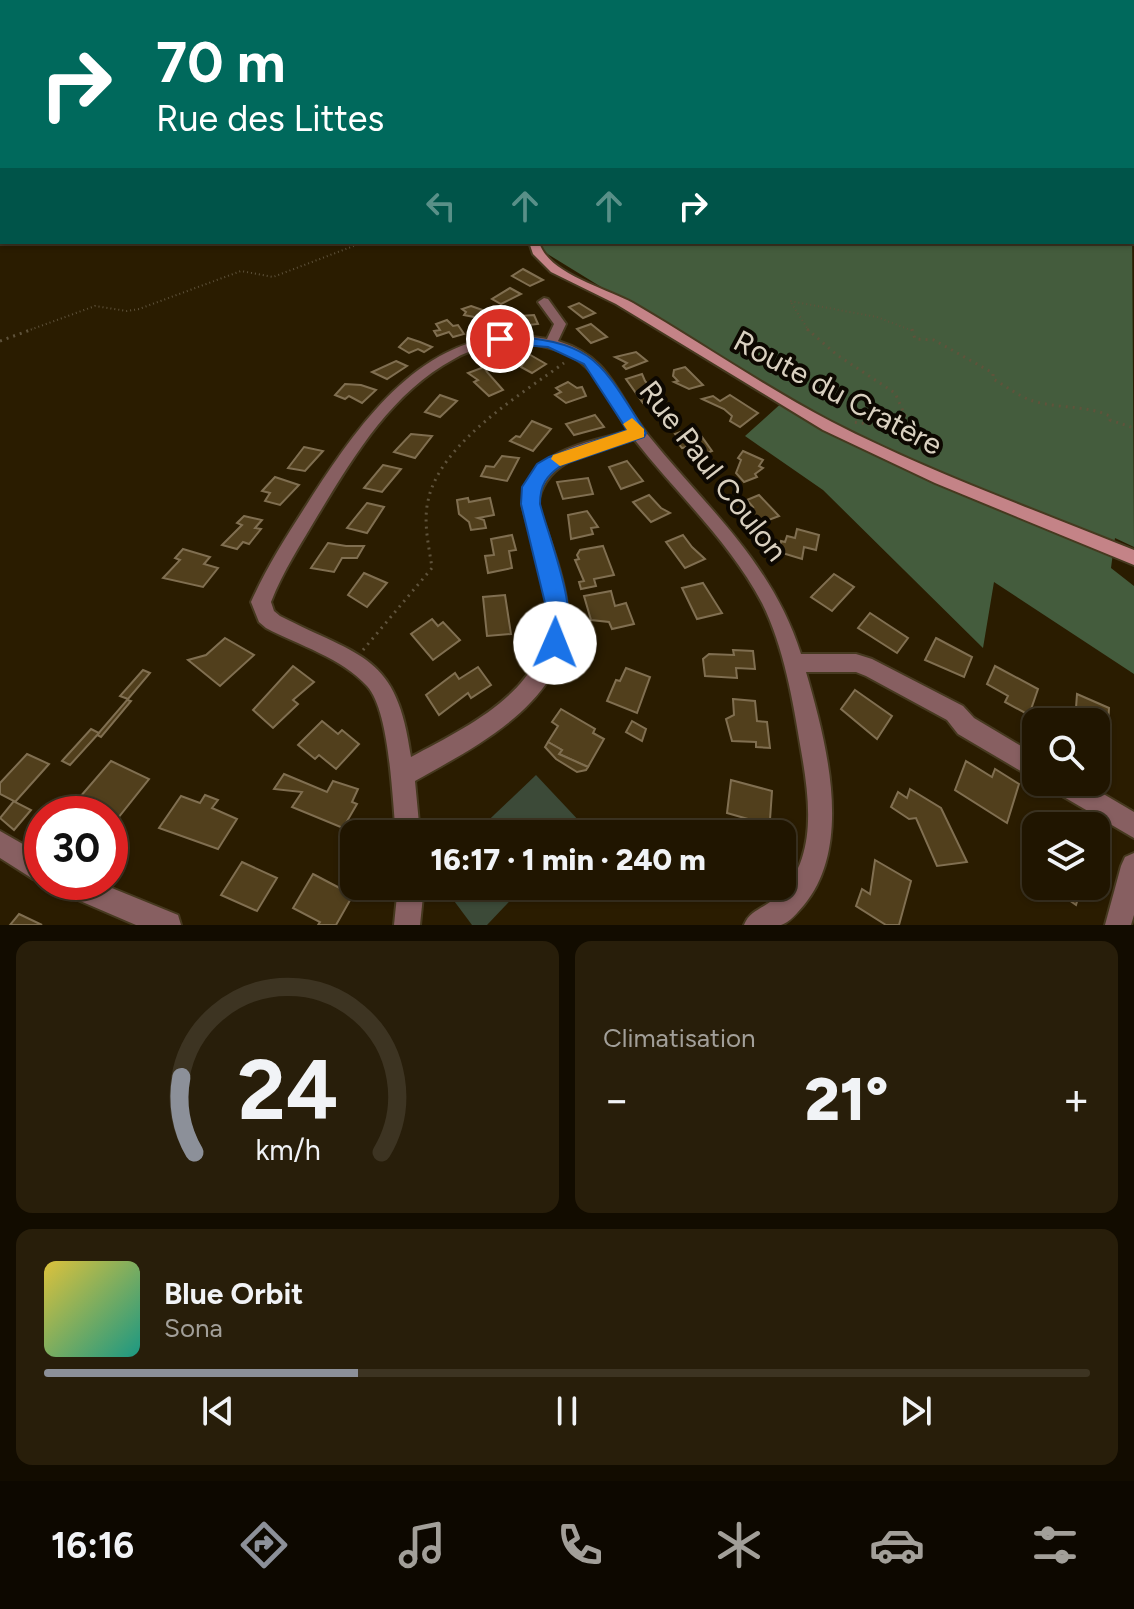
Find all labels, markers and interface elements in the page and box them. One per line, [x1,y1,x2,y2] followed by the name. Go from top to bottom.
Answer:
[156,29,286,96] text: 70 m
[24,32,128,136] icon: right
[156,97,384,140] text: Rue des Littes
[419,184,463,228] icon: left
[503,184,547,228] icon: ahead
[587,184,631,228] icon: ahead
[671,184,715,228] icon: right
[466,305,534,373] pin
[478,317,522,361] icon: arrive
[728,322,949,463] street label: Route du Cratère
[631,373,795,568] street label: Rue Paul Coulon
[513,601,597,685] position arrow
[1022,708,1110,900] map controls
[1022,708,1110,796] button: search
[24,796,128,900] speed limit sign: 30
[1022,812,1110,900] button: layers
[430,841,706,878] text: 16:17 · 1 min · 240 m
[603,1022,756,1054] text: Climatisation
[237,1040,338,1140] text: 24
[805,1063,888,1135] text: 21°
[603,1073,630,1126] text: −
[1063,1073,1090,1126] text: +
[255,1133,320,1167] text: km/h
[164,1275,303,1312] text: Blue Orbit
[164,1312,223,1344] text: Sona
[196,1389,240,1433] icon: previous
[545,1389,589,1433] icon: pause
[894,1389,938,1433] icon: next
[236,1517,292,1573] icon: directions
[394,1517,450,1573] icon: music
[552,1517,608,1573] icon: phone
[711,1517,767,1573] icon: climate
[869,1517,925,1573] icon: car
[1027,1517,1083,1573] icon: filters
[51,1524,134,1567] text: 16:16

